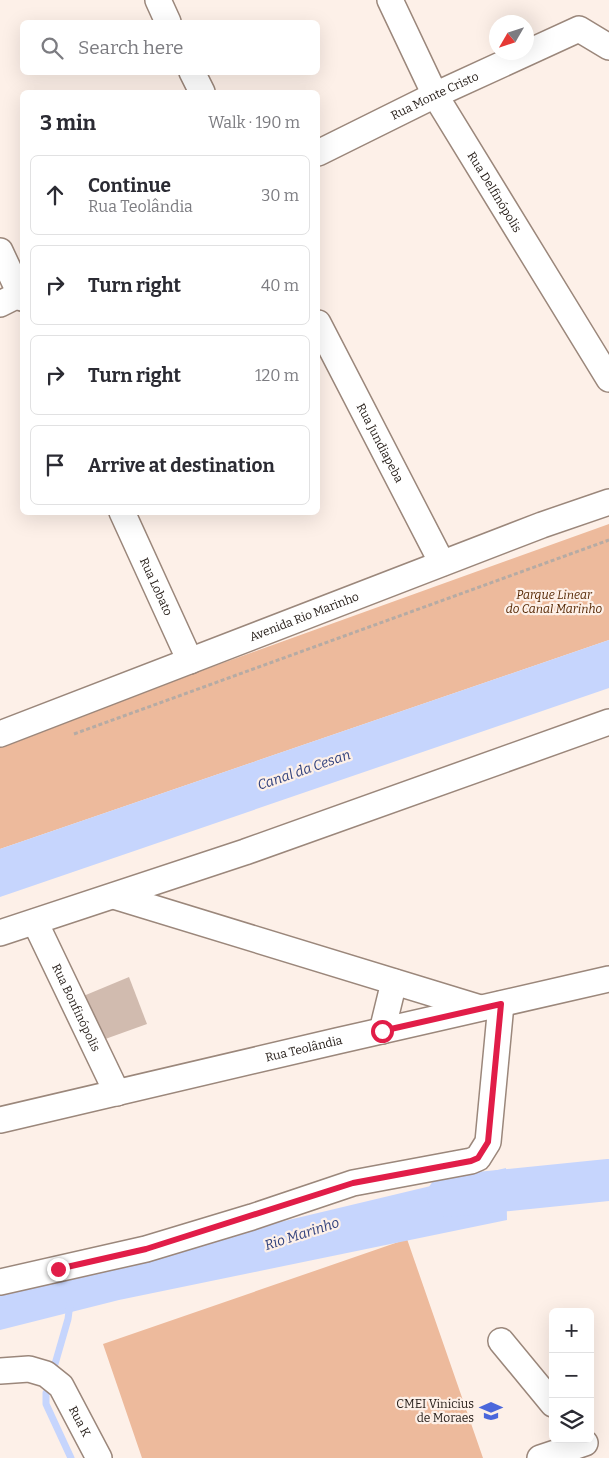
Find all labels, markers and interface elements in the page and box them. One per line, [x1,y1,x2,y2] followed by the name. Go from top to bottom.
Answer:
[489,15,534,60] north arrow
[20,20,320,75] search box
[38,34,66,62] icon: search
[78,36,183,59] text: Search here
[389,69,481,123] street label: Rua Monte Cristo
[40,110,96,136] text: 3 min
[208,113,300,132] text: Walk · 190 m
[464,149,525,235] street label: Rua Delfinópolis
[88,174,171,197] text: Continue
[41,181,69,209] icon: ahead
[261,186,299,205] text: 30 m
[88,197,193,216] text: Rua Teolândia
[41,271,69,299] icon: right
[88,274,181,297] text: Turn right
[261,276,299,295] text: 40 m
[41,361,69,389] icon: right
[88,364,181,387] text: Turn right
[255,366,299,385] text: 120 m
[354,401,406,485] street label: Rua Jundiapeba
[41,451,69,479] icon: arrive
[88,454,275,477] text: Arrive at destination
[137,555,175,618] street label: Rua Lobato
[506,588,603,616] park label: Parque Linear do Canal Marinho
[247,589,361,644] street label: Avenida Rio Marinho
[255,746,353,794] water label: Canal da Cesan
[49,962,103,1054] street label: Rua Bonfinópolis
[371,1020,394,1043] route start
[264,1033,344,1065] street label: Rua Teolândia
[262,1214,342,1254] water label: Rio Marinho
[47,1258,70,1281] route end
[549,1308,594,1443] map controls
[549,1308,594,1353] button: +
[549,1353,594,1398] button: −
[396,1397,474,1425] place label: CMEI Vinicius de Moraes
[478,1398,504,1424] school or university icon: CMEI Vinicius de Moraes
[549,1398,594,1443] button: layers
[66,1404,94,1440] street label: Rua K

